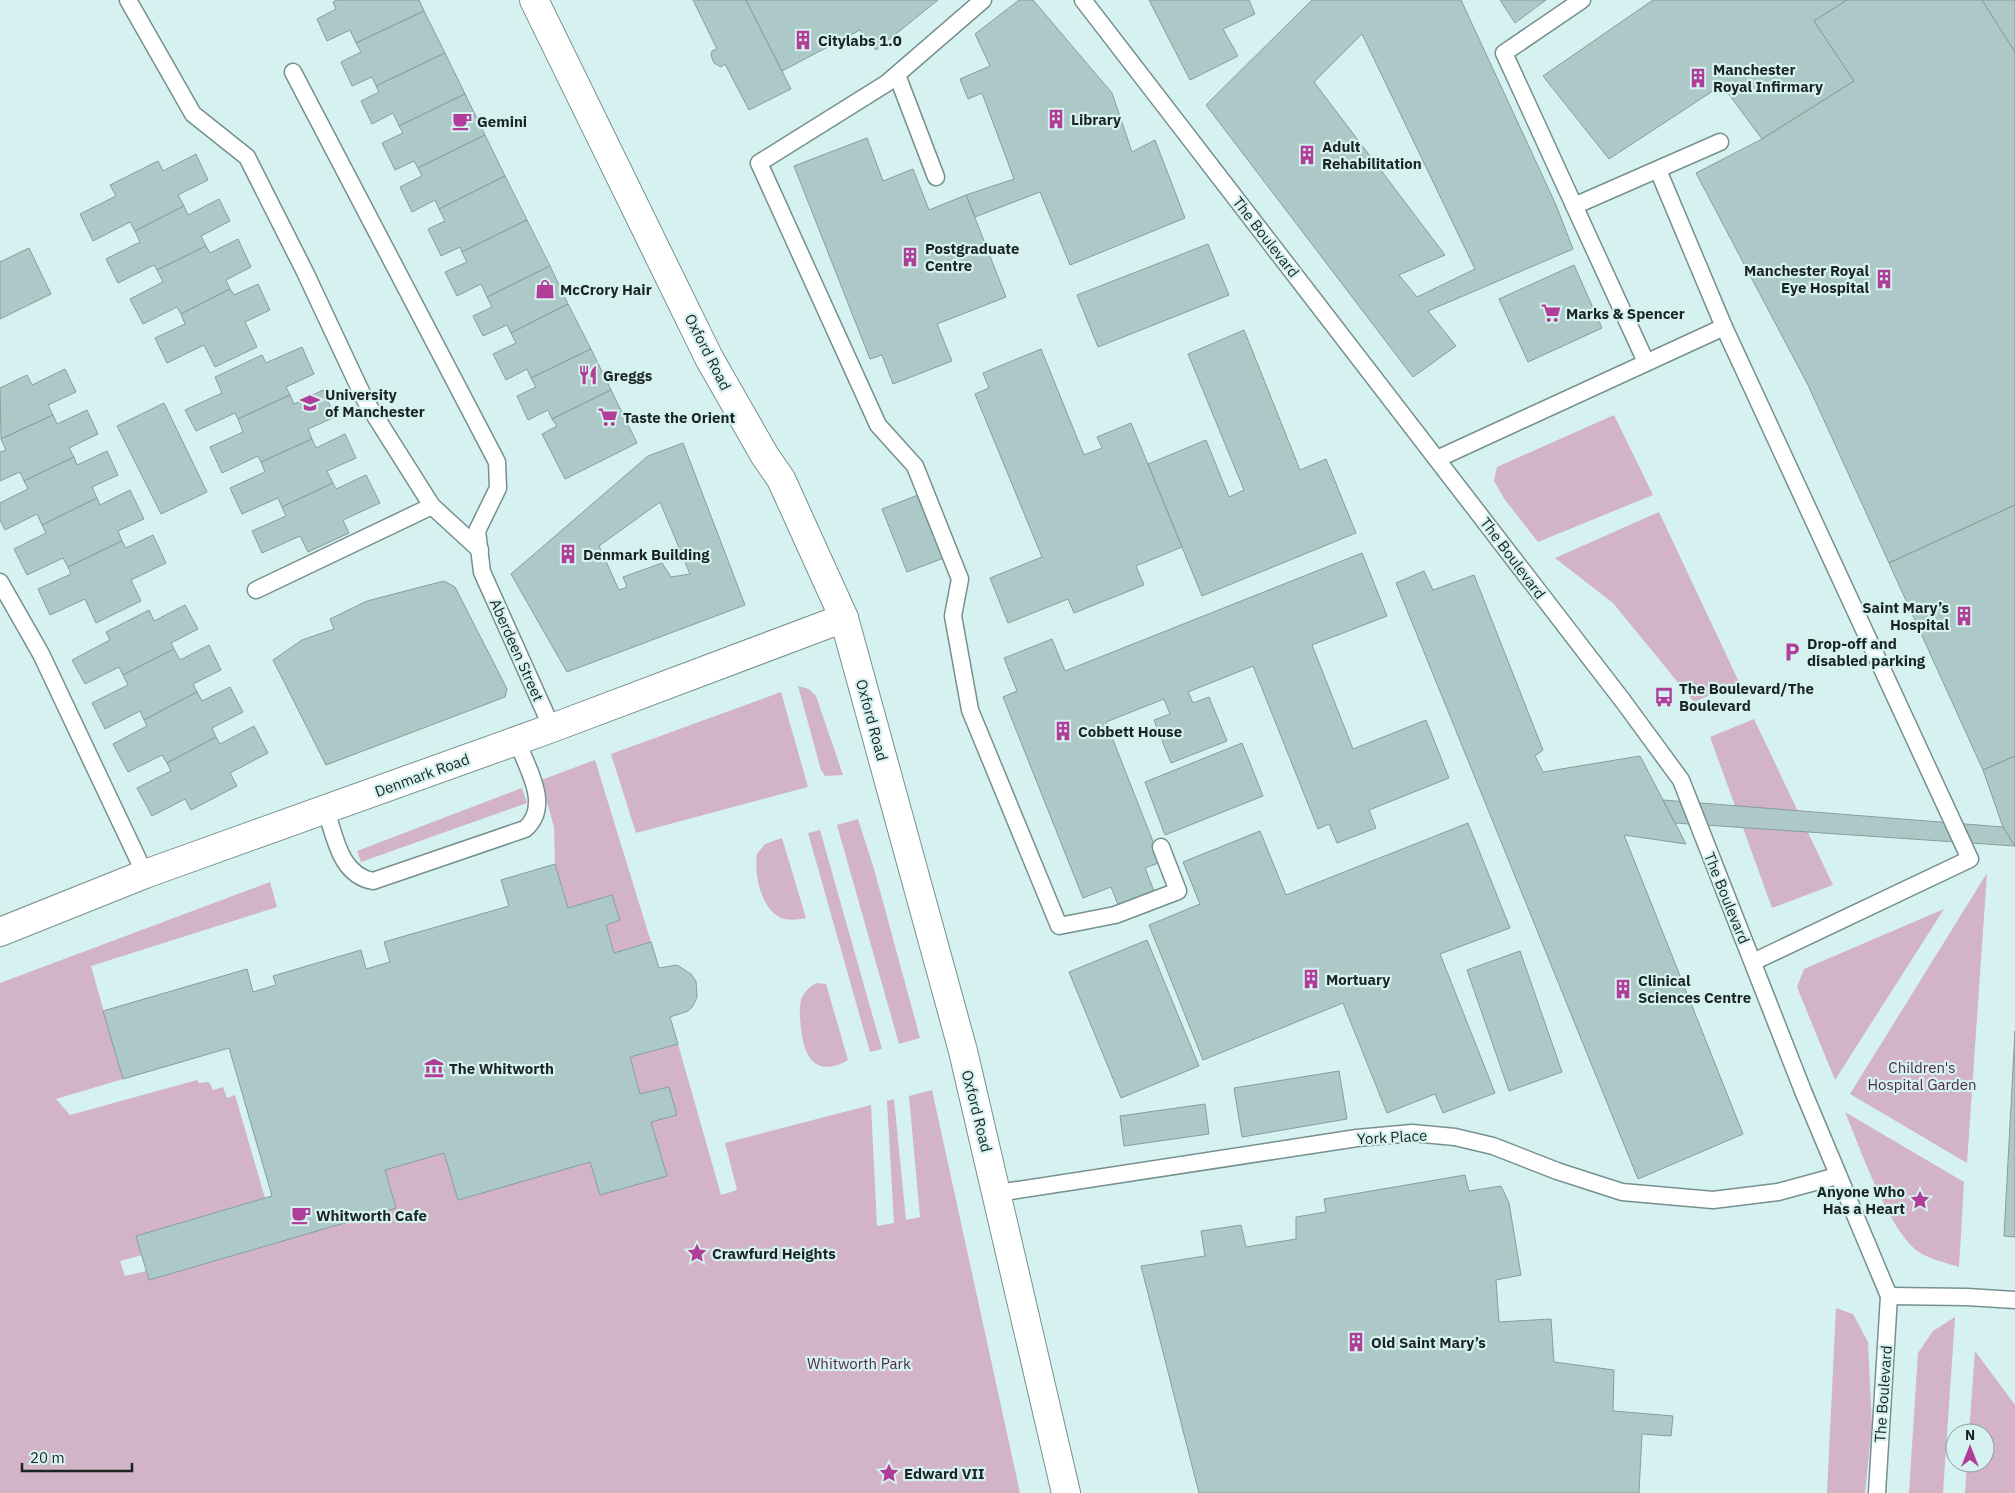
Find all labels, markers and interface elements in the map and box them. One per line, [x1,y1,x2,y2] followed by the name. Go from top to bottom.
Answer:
[792,29,814,51] building icon: Citylabs 1.0
[818,31,902,50] place label: Citylabs 1.0
[1713,60,1823,96] place label: Manchester Royal Infirmary
[1687,67,1709,89] building icon: Manchester Royal Infirmary
[1045,108,1067,130] building icon: Library
[451,110,473,132] cafe icon: Gemini
[1071,110,1121,129] place label: Library
[477,112,527,131] place label: Gemini
[1322,137,1422,173] place label: Adult Rehabilitation
[1296,144,1318,166] building icon: Adult Rehabilitation
[1229,193,1303,281] street label: The Boulevard
[925,239,1019,275] place label: Postgraduate Centre
[899,246,921,268] building icon: Postgraduate Centre
[1744,261,1869,297] place label: Manchester Royal Eye Hospital
[1873,268,1895,290] building icon: Manchester Royal Eye Hospital
[534,278,556,300] shop icon: McCrory Hair
[560,280,652,299] place label: McCrory Hair
[1540,302,1562,324] supermarket icon: Marks & Spencer
[1566,304,1685,323] place label: Marks & Spencer
[681,310,735,394] street label: Oxford Road
[577,364,599,386] restaurant icon: Greggs
[603,366,653,385] place label: Greggs
[325,385,425,421] place label: University of Manchester
[299,392,321,414] school or university icon: University of Manchester
[597,406,619,428] supermarket icon: Taste the Orient
[623,408,735,427] place label: Taste the Orient
[1476,513,1550,603] street label: The Boulevard
[557,543,579,565] building icon: Denmark Building
[583,545,710,564] place label: Denmark Building
[486,596,548,704] street label: Aberdeen Street
[1862,598,1949,634] place label: Saint Mary’s Hospital
[1953,605,1975,627] building icon: Saint Mary’s Hospital
[1807,634,1926,670] place label: Drop-off and disabled parking
[1781,641,1803,663] parking icon: Drop-off and disabled parking
[852,677,892,763] street label: Oxford Road
[1679,679,1814,715] place label: The Boulevard/The Boulevard
[1653,686,1675,708] bus stop icon: The Boulevard/The Boulevard
[1052,720,1074,742] building icon: Cobbett House
[1078,722,1182,741] place label: Cobbett House
[372,749,472,801] street label: Denmark Road
[1700,849,1754,947] street label: The Boulevard
[1300,968,1322,990] building icon: Mortuary
[1326,970,1390,989] place label: Mortuary
[1638,971,1751,1007] place label: Clinical Sciences Centre
[1612,978,1634,1000] building icon: Clinical Sciences Centre
[423,1057,445,1079] museum icon: The Whitworth
[1868,1058,1976,1094] park label: Children's Hospital Garden
[449,1059,554,1078] place label: The Whitworth
[958,1068,996,1154] street label: Oxford Road
[1356,1126,1428,1148] street label: York Place
[1817,1182,1905,1218] place label: Anyone Who Has a Heart
[1909,1189,1931,1211] place icon: Anyone Who Has a Heart
[290,1204,312,1226] cafe icon: Whitworth Cafe
[316,1206,427,1225] place label: Whitworth Cafe
[686,1242,708,1264] place icon: Crawfurd Heights
[712,1244,836,1263] place label: Crawfurd Heights
[1345,1331,1367,1353] building icon: Old Saint Mary’s
[1371,1333,1486,1352] place label: Old Saint Mary’s
[1870,1345,1896,1443] street label: The Boulevard
[807,1354,911,1373] park label: Whitworth Park
[1945,1423,1995,1473] north arrow
[1965,1426,1975,1444] text: N
[22,1440,132,1472] scale bar
[30,1448,65,1467] text: 20 m
[878,1462,900,1484] place icon: Edward VII
[904,1464,984,1483] place label: Edward VII

